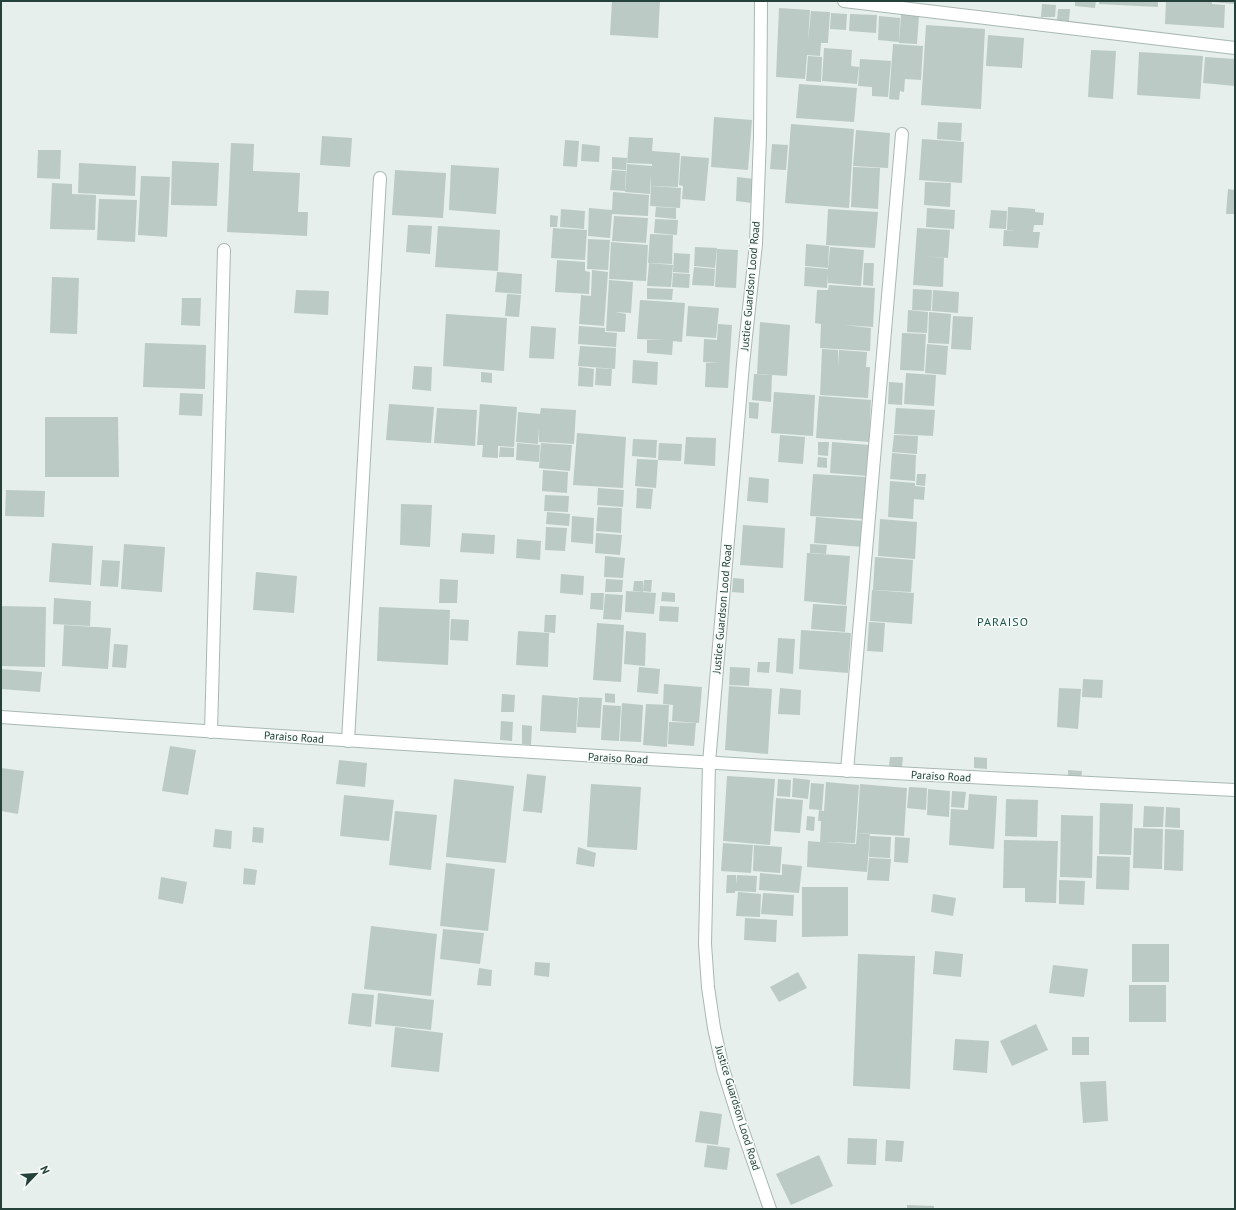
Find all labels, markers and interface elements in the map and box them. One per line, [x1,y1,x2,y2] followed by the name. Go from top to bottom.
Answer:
[737,221,763,352] street label: Justice Guardson Lood Road
[709,544,735,675] street label: Justice Guardson Lood Road
[977,614,1029,629] district label: PARAISO
[264,728,325,746] street label: Paraiso Road
[588,749,648,767] street label: Paraiso Road
[911,767,971,785] street label: Paraiso Road
[712,1043,764,1172] street label: Justice Guardson Lood Road
[16,1154,56,1194] north arrow
[37,1164,53,1176] text: N

